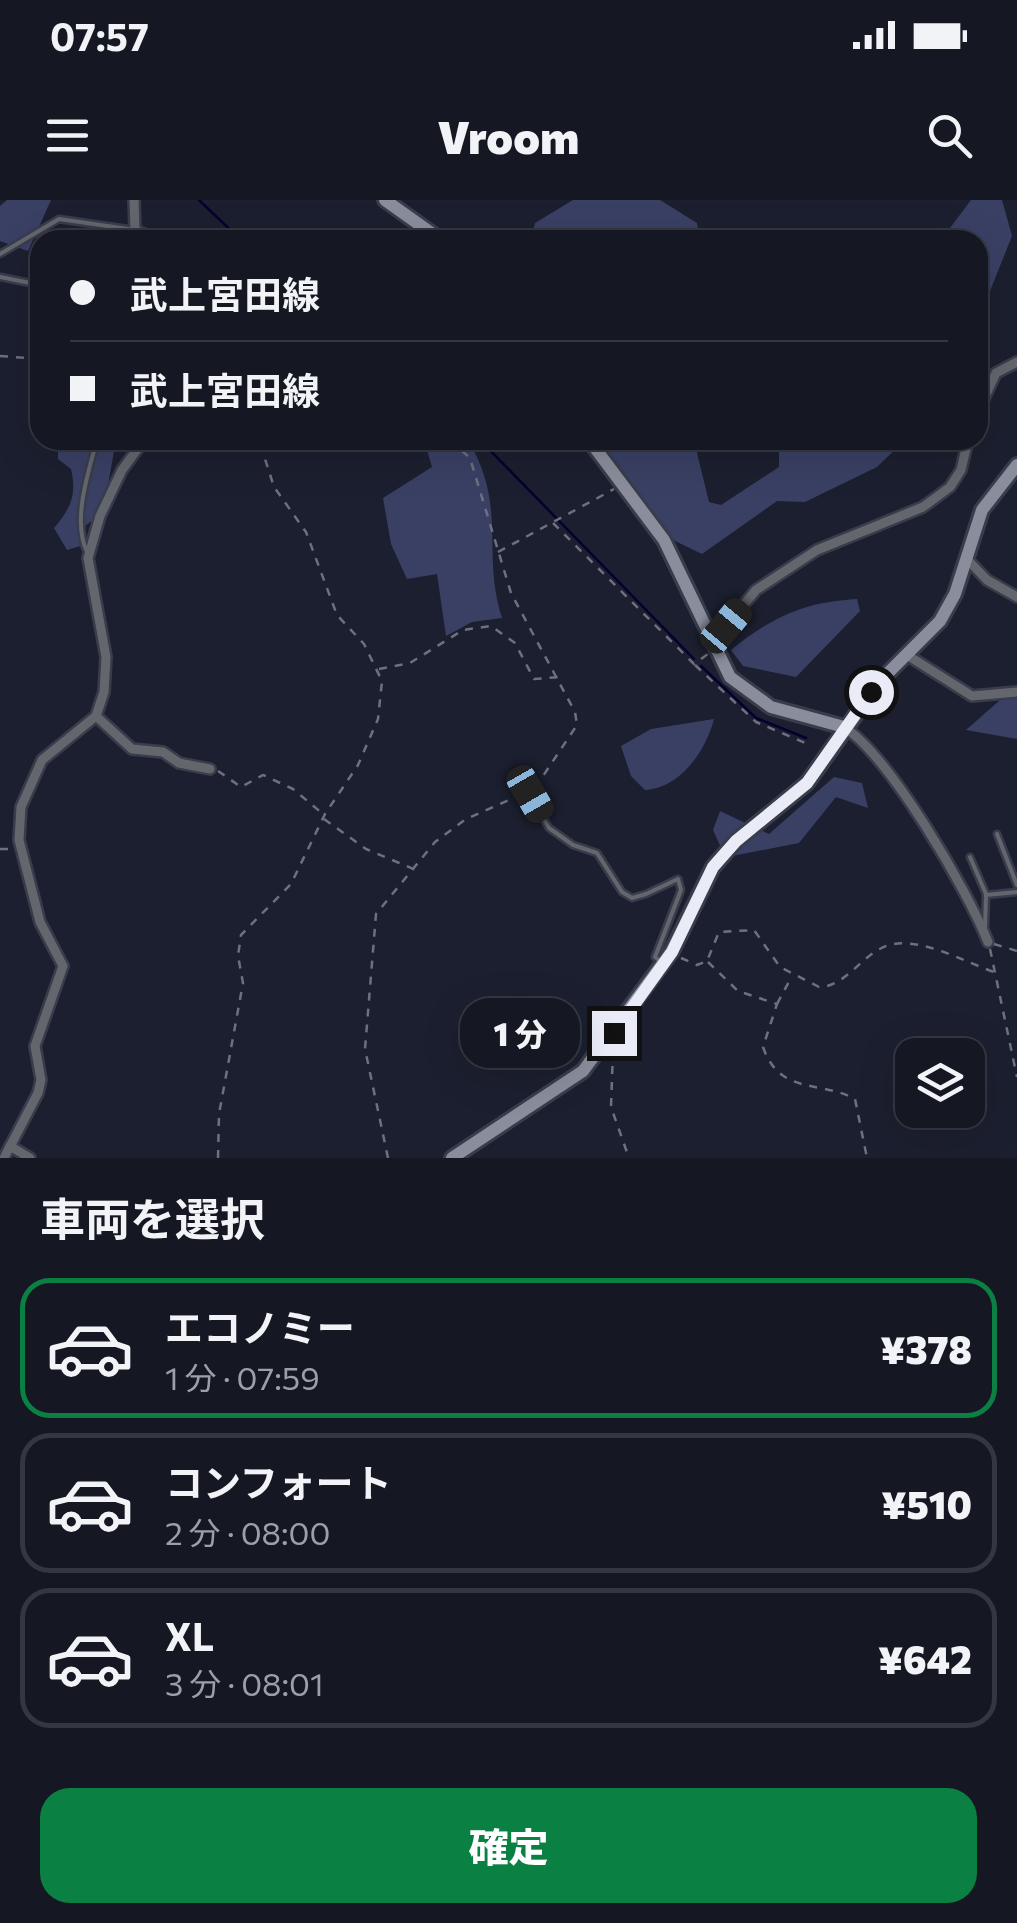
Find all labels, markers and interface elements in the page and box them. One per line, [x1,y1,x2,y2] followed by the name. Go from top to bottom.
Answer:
[50,12,149,59] text: 07:57
[40,108,95,163] icon: menu
[438,108,579,163] text: Vroom
[922,108,977,163] icon: search
[130,270,320,317] text: 武上宮田線
[130,366,320,413] text: 武上宮田線
[695,593,757,659] car
[849,670,894,715] route start
[502,761,558,827] car
[459,998,579,1068] callout: 1 分
[592,1011,637,1056] route end
[493,1013,547,1053] text: 1 分
[895,1038,985,1128] map controls
[895,1038,985,1128] button: layers
[40,1190,265,1245] text: 車両を選択
[45,1303,135,1393] icon: car
[165,1303,355,1350] text: エコノミー
[880,1325,972,1372] text: ¥378
[165,1357,320,1397] text: 1 分 · 07:59
[45,1458,135,1548] icon: car
[165,1458,392,1505] text: コンフォート
[881,1480,972,1527] text: ¥510
[165,1512,330,1552] text: 2 分 · 08:00
[165,1612,214,1659] text: XL
[45,1613,135,1703] icon: car
[878,1635,972,1682] text: ¥642
[165,1663,324,1703] text: 3 分 · 08:01
[40,1788,977,1903] button: 確定

